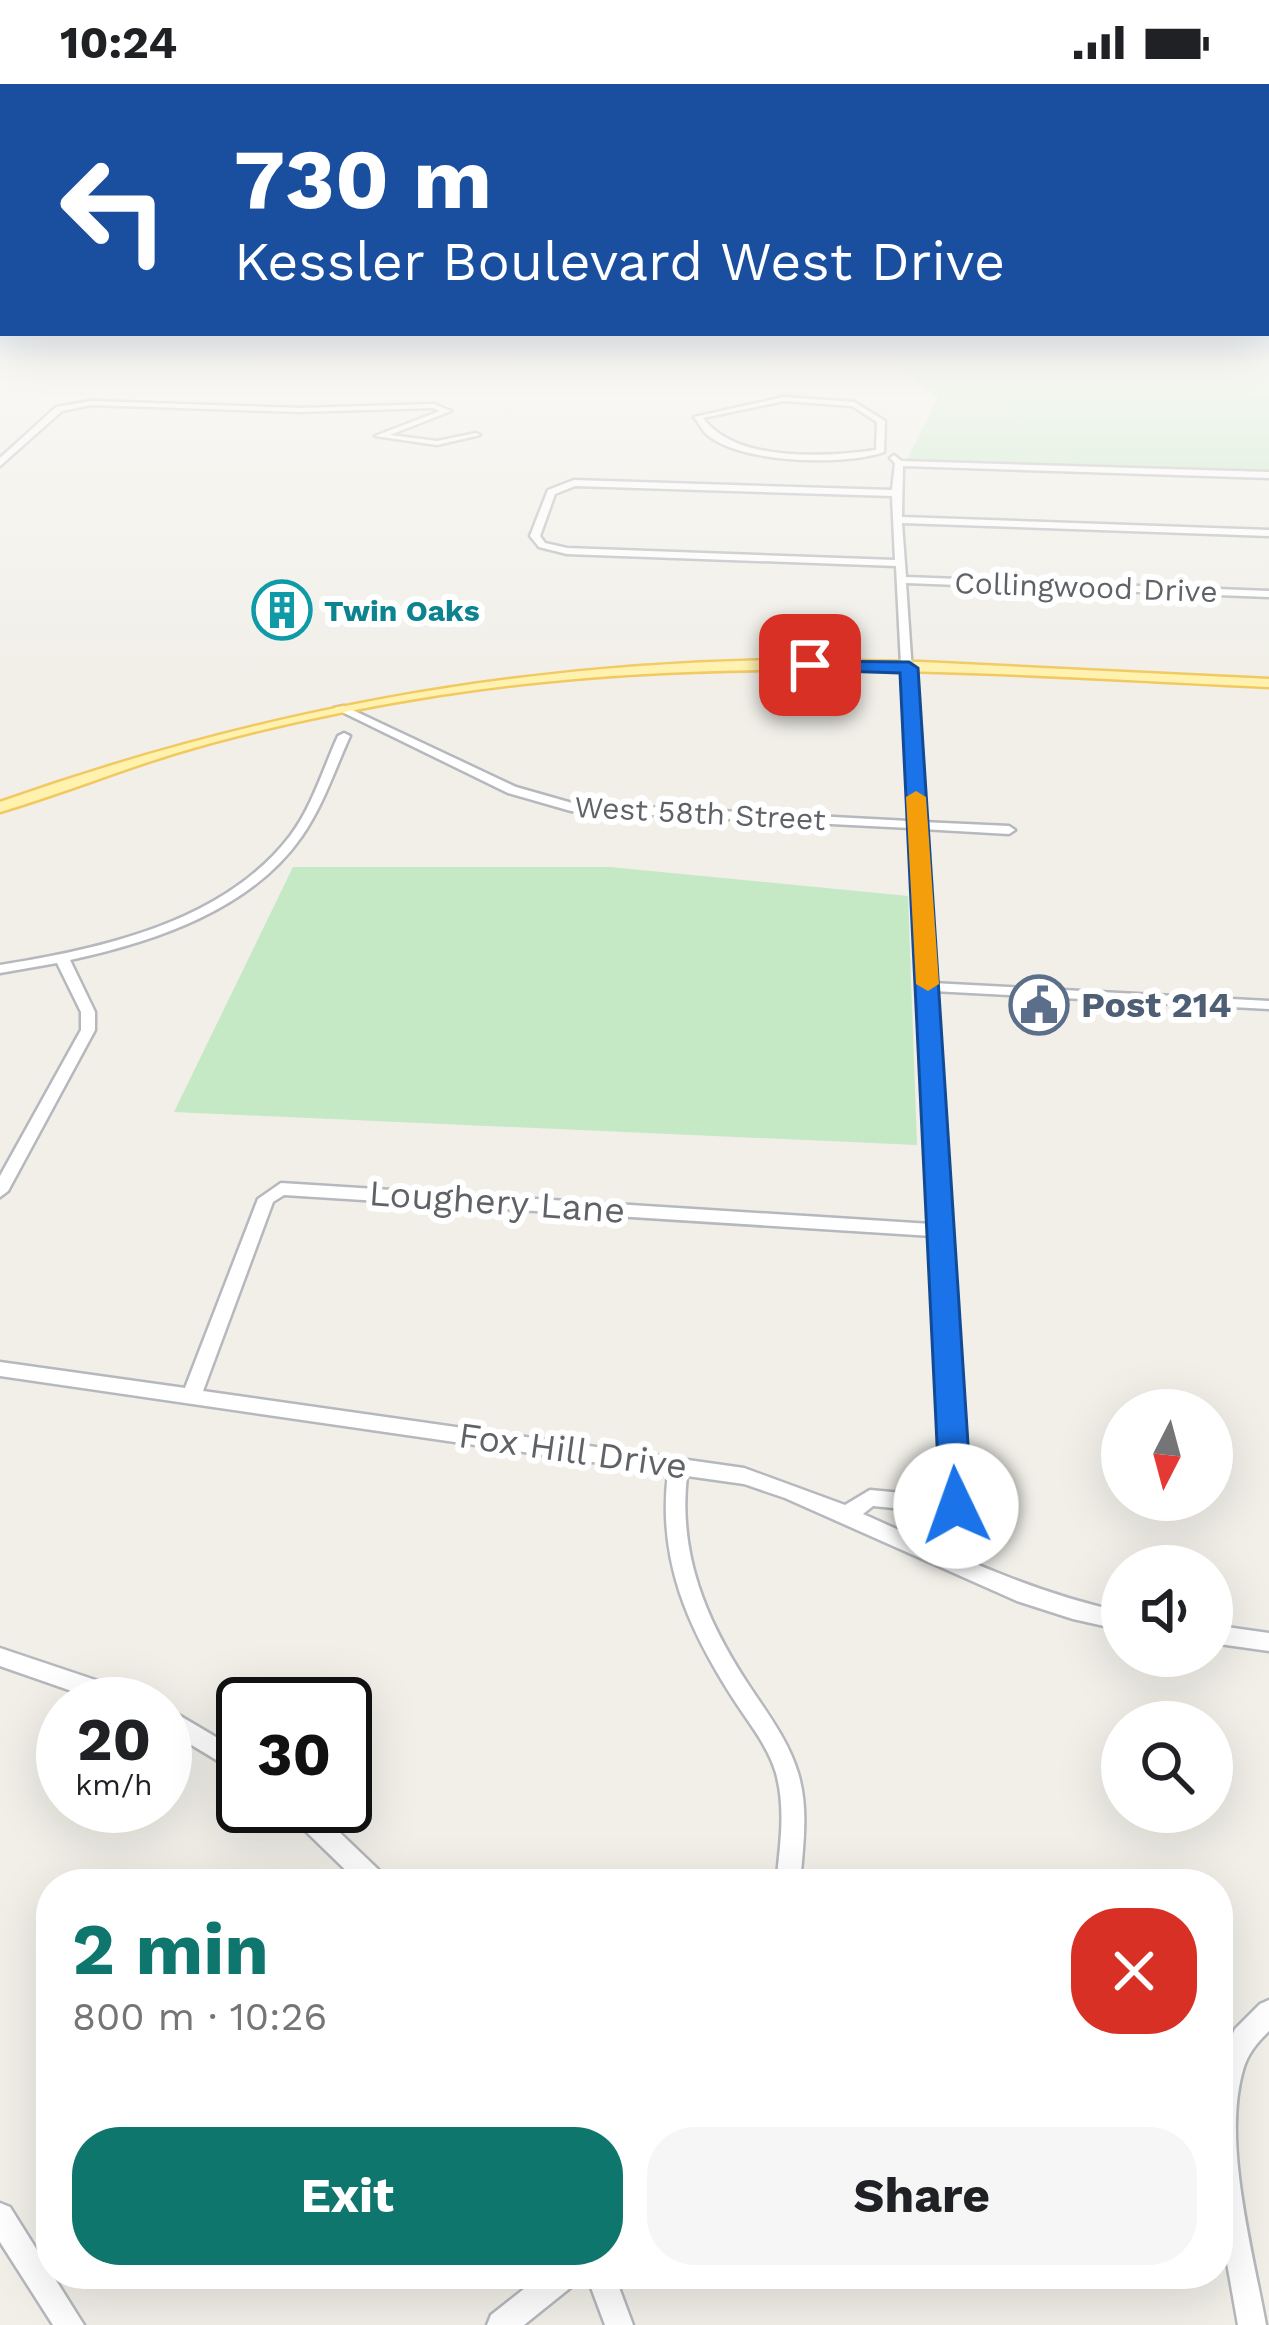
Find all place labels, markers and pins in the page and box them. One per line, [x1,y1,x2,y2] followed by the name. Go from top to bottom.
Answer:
[251,579,313,641] building icon: Twin Oaks
[324,593,480,628] place label: Twin Oaks
[759,614,861,716] pin
[1008,974,1070,1036] public building icon: Post 214
[1081,984,1232,1026] place label: Post 214

